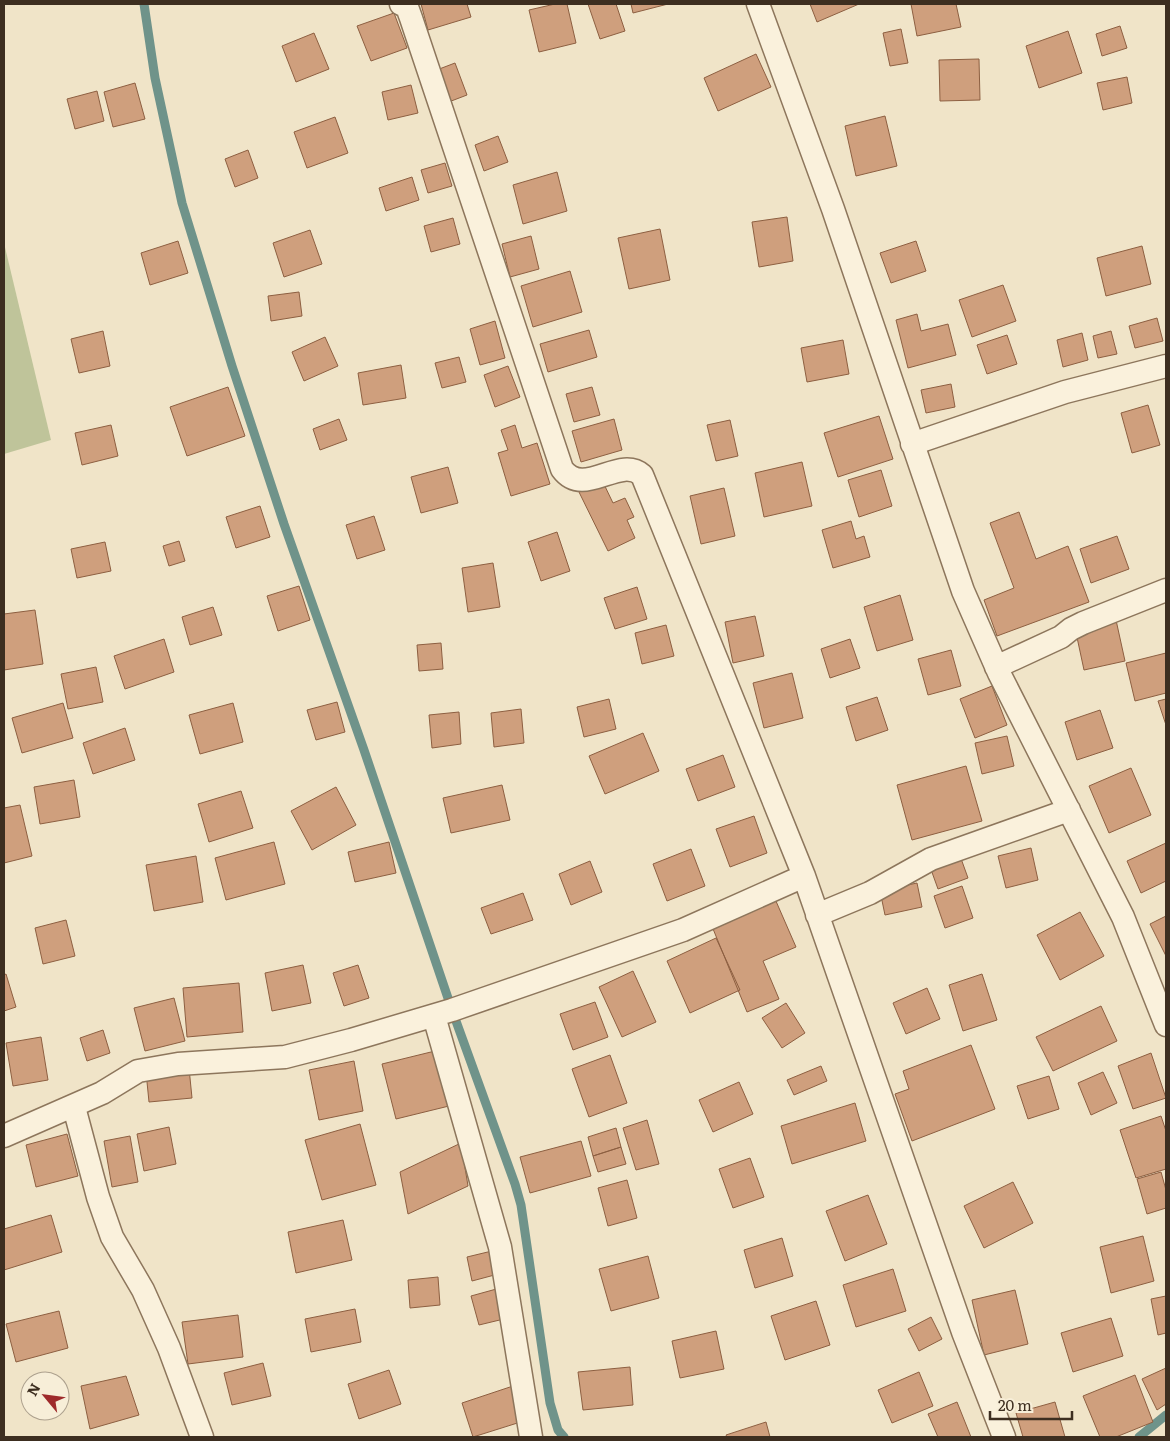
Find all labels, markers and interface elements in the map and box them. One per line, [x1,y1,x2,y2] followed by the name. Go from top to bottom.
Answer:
[20,1371,70,1421] north arrow
[21,1379,44,1399] text: N
[990,1388,1072,1420] scale bar
[998,1393,1032,1416] text: 20 m

